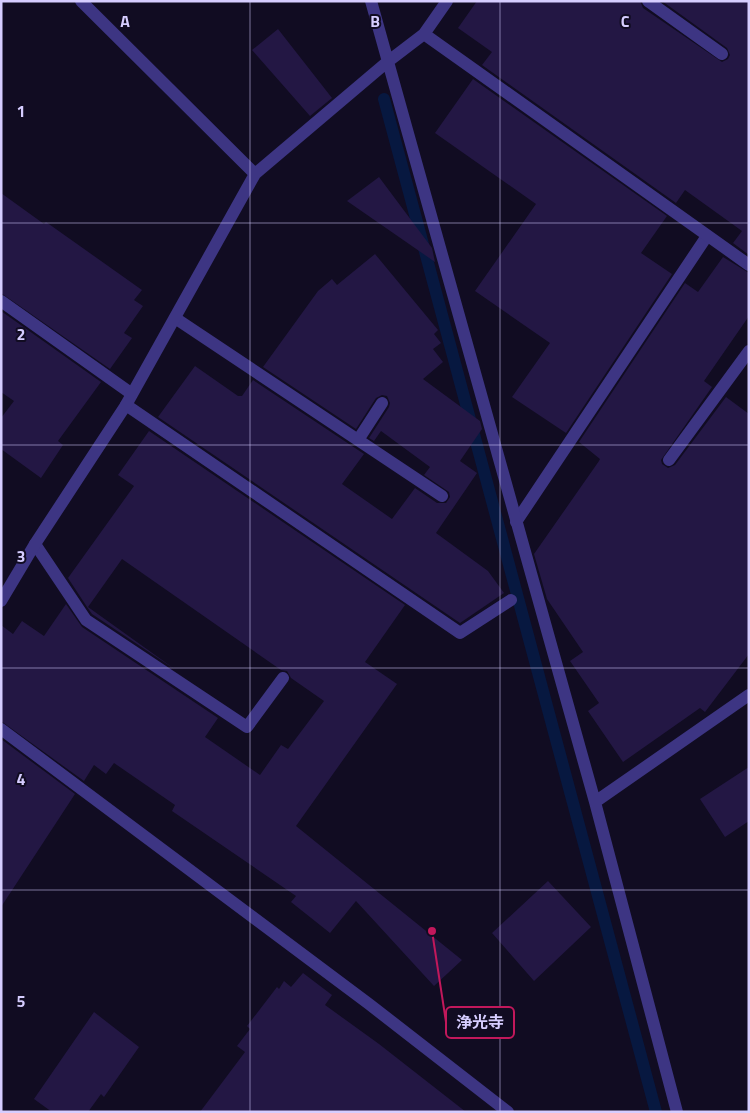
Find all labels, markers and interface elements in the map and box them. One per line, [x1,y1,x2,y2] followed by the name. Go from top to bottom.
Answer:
[120,9,130,33] text: A
[370,9,380,33] text: B
[621,9,630,33] text: C
[17,99,25,123] text: 1
[17,322,25,346] text: 2
[17,544,25,568] text: 3
[17,767,26,791] text: 4
[17,989,26,1013] text: 5
[446,1007,514,1038] callout: 浄光寺
[456,1010,504,1034] text: 浄光寺

